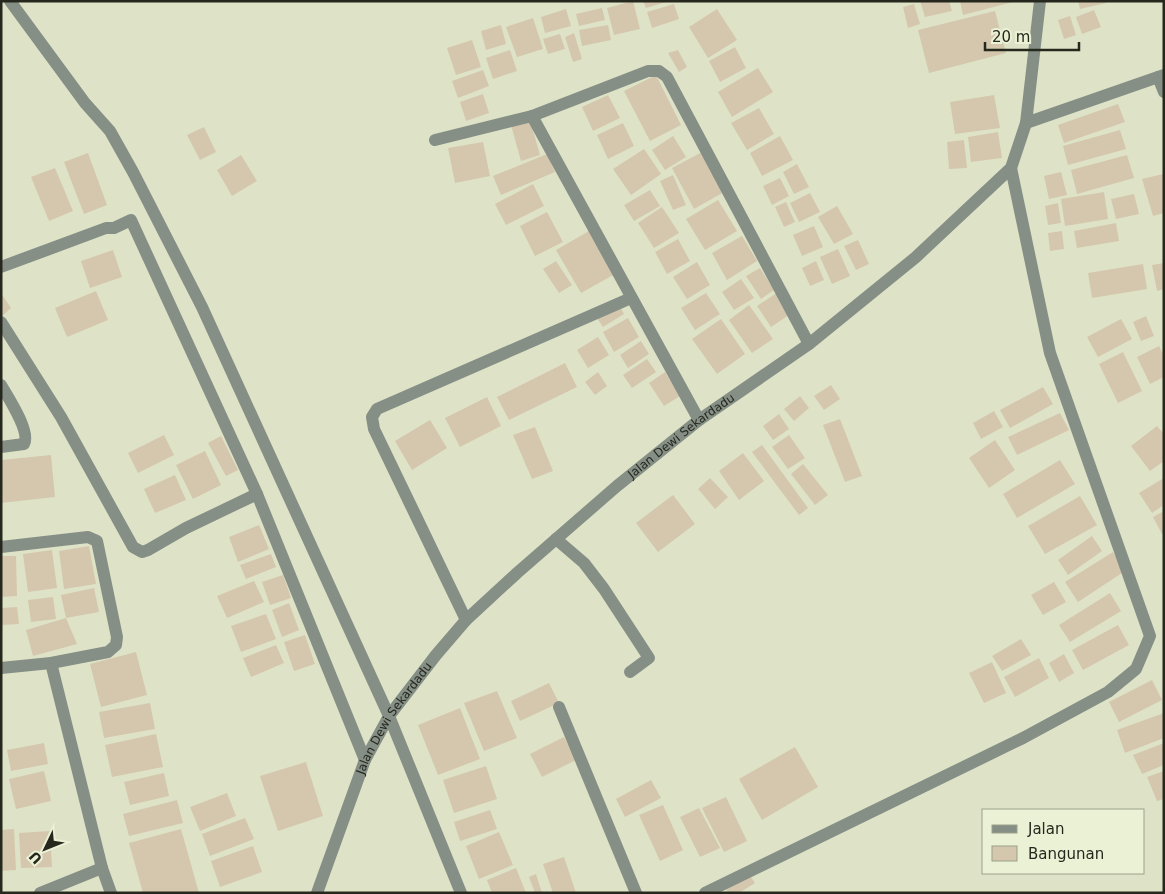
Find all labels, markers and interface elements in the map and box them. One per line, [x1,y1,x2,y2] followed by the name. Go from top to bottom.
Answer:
[985,20,1079,52] scale bar
[992,28,1030,46] text: 20 m
[624,391,737,482] street label: Jalan Dewi Sekardadu
[353,660,435,777] street label: Jalan Dewi Sekardadu
[982,809,1145,874] legend
[1027,820,1064,838] text: Jalan
[20,824,70,874] north arrow
[1028,845,1104,863] text: Bangunan
[26,848,45,867] text: U

